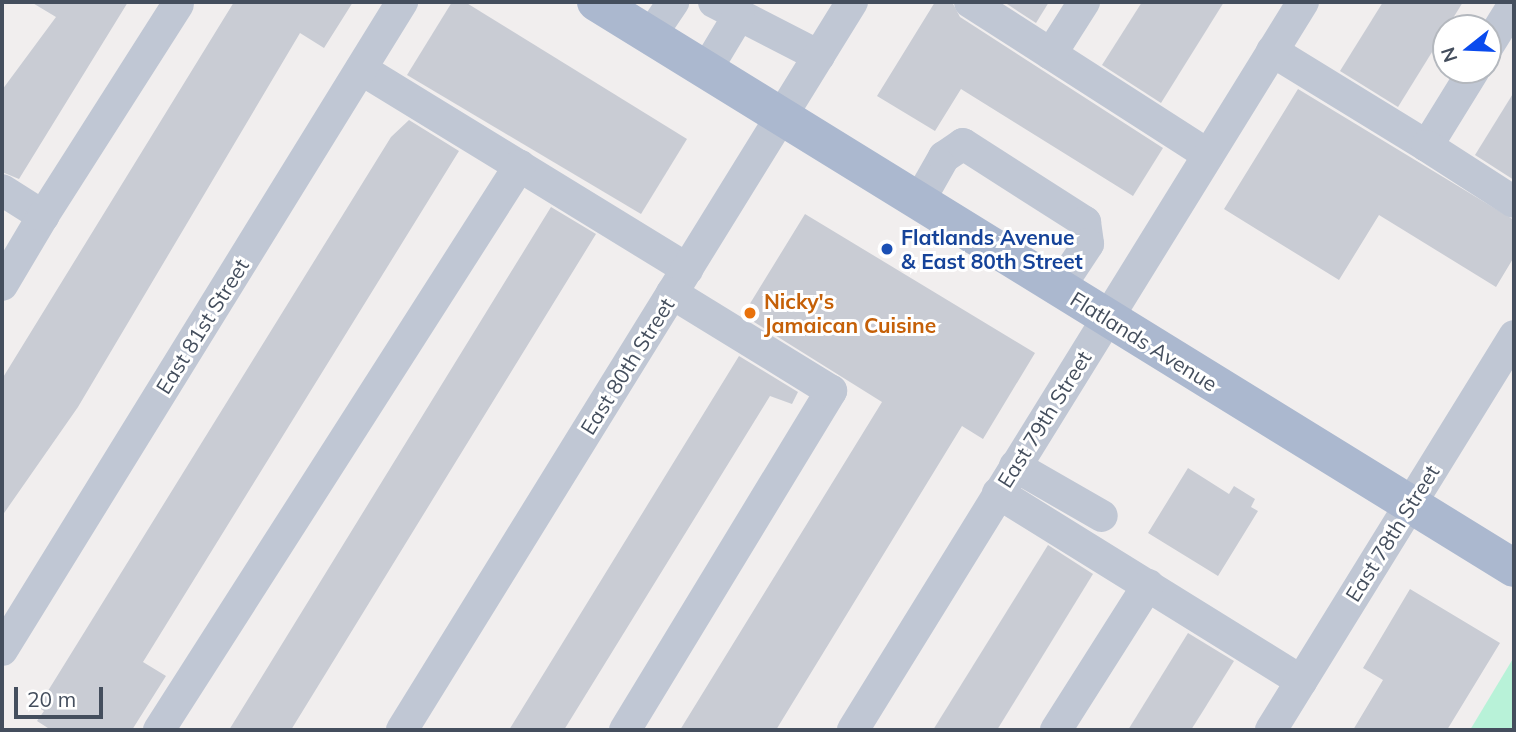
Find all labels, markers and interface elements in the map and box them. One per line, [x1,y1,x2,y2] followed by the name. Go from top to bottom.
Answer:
[1432,14,1502,84] north arrow
[1435,44,1463,65] text: N
[901,224,1083,274] place label: Flatlands Avenue & East 80th Street
[879,241,895,257] marker: Flatlands Avenue & East 80th Street
[150,254,254,398] street label: East 81st Street
[1066,286,1222,396] street label: Flatlands Avenue
[764,288,936,338] place label: Nicky's Jamaican Cuisine
[575,293,679,439] street label: East 80th Street
[742,305,758,321] marker: Nicky's Jamaican Cuisine
[992,346,1096,492] street label: East 79th Street
[1340,460,1444,606] street label: East 78th Street
[18,672,107,716] scale bar
[27,686,76,712] text: 20 m

